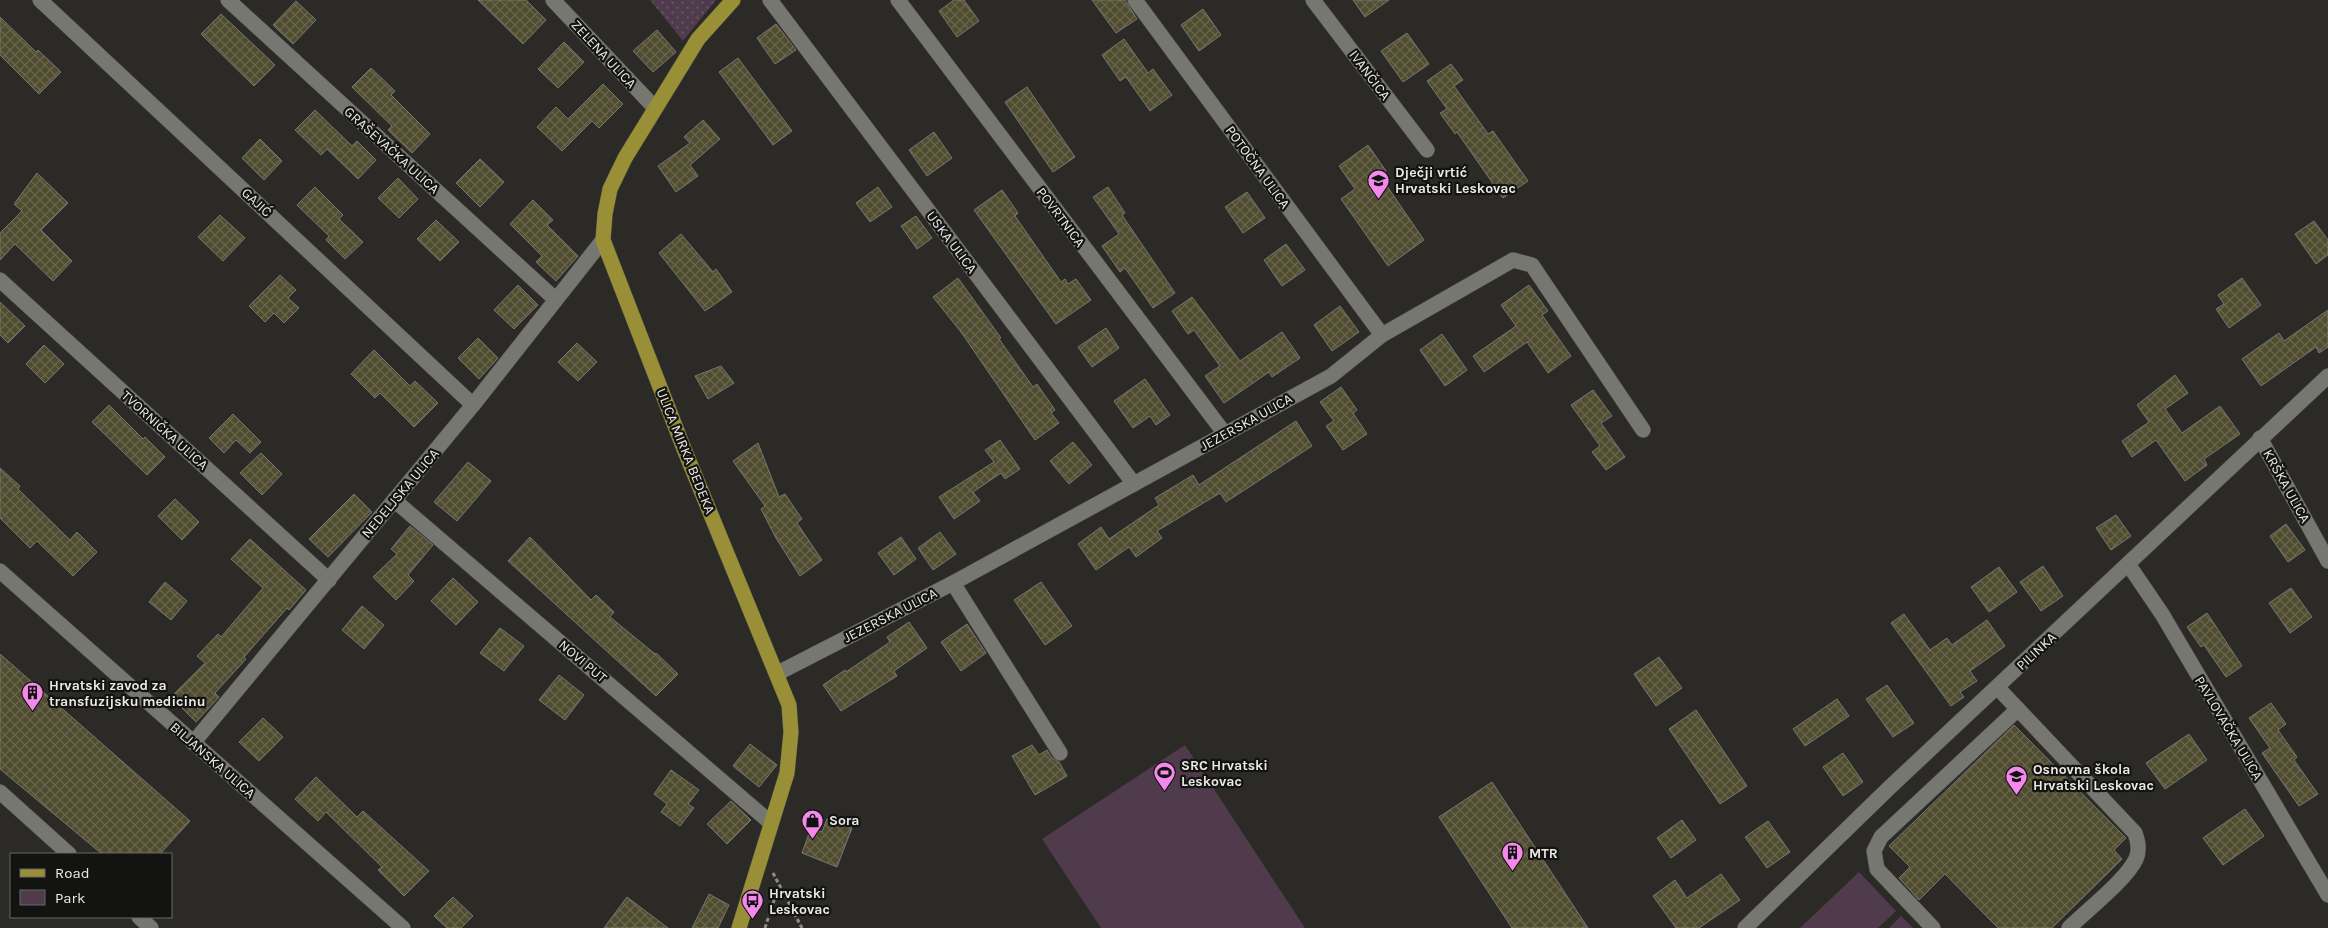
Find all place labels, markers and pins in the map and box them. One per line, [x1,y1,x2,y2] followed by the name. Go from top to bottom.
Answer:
[1395,164,1516,197] place label: Dječji vrtić Hrvatski Leskovac
[1367,168,1391,199] school or university icon: Dječji vrtić Hrvatski Leskovac
[49,677,206,710] place label: Hrvatski zavod za transfuzijsku medicinu
[21,681,45,712] building icon: Hrvatski zavod za transfuzijsku medicinu
[1181,757,1268,790] place label: SRC Hrvatski Leskovac
[1153,761,1177,792] sports icon: SRC Hrvatski Leskovac
[2033,761,2154,794] place label: Osnovna škola Hrvatski Leskovac
[2005,765,2029,796] school or university icon: Osnovna škola Hrvatski Leskovac
[801,808,825,839] shop icon: Sora
[829,812,860,829] place label: Sora
[1501,841,1525,872] building icon: MTR
[1529,845,1558,862] place label: MTR
[769,885,830,918] place label: Hrvatski Leskovac
[741,889,765,920] bus stop icon: Hrvatski Leskovac

